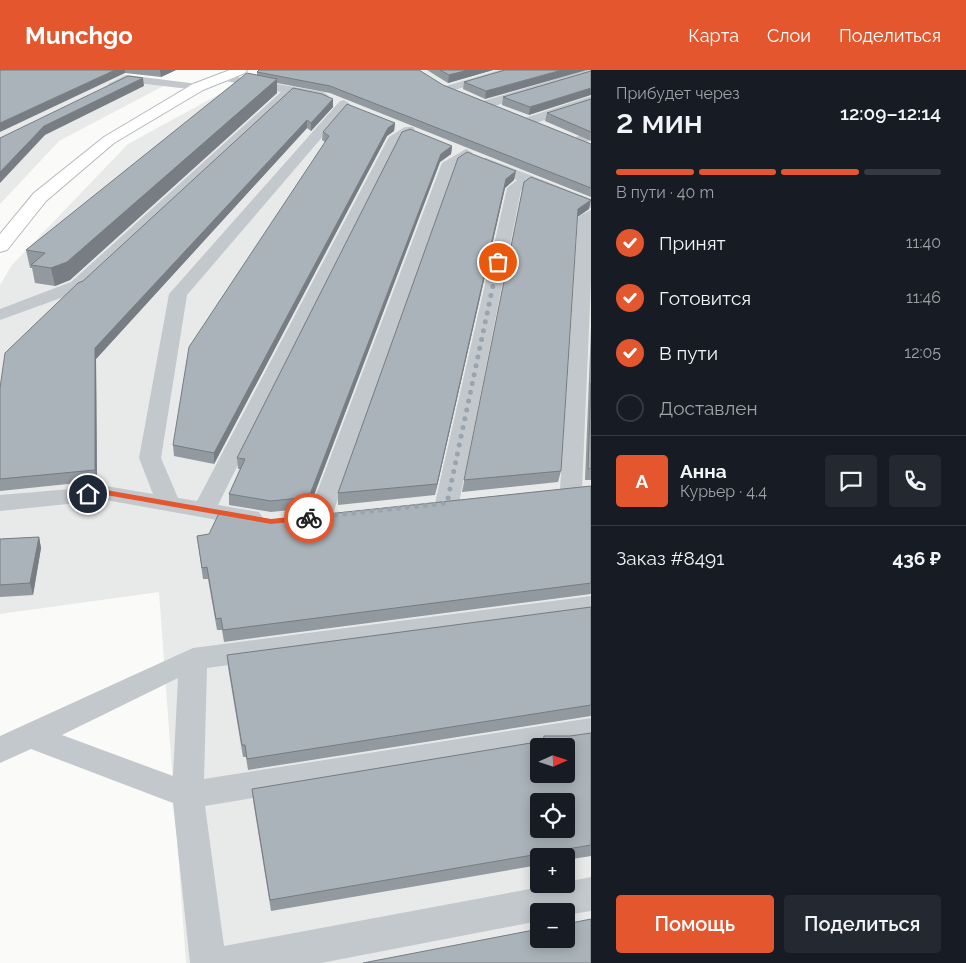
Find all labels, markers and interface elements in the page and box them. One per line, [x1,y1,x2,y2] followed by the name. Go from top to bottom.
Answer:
[25,21,133,50] text: Munchgo
[688,25,739,46] text: Карта
[767,25,811,46] text: Слои
[839,25,941,46] text: Поделиться
[616,84,740,103] text: Прибудет через
[840,102,941,124] text: 12:09–12:14
[616,103,703,140] text: 2 мин
[616,183,714,202] text: В пути · 40 m
[616,229,644,257] icon: check
[659,232,726,254] text: Принят
[906,233,941,252] text: 11:40
[477,241,519,283] pin
[484,248,512,276] icon: bag
[616,284,644,312] icon: check
[659,287,751,309] text: Готовится
[906,288,941,307] text: 11:46
[616,339,644,367] icon: check
[659,342,718,364] text: В пути
[904,343,941,362] text: 12:05
[659,397,758,419] text: Доставлен
[825,455,877,507] button: chat
[889,455,941,507] button: phone
[680,460,727,482] text: Анна
[636,470,648,492] text: А
[67,473,109,515] pin
[74,480,102,508] icon: home
[680,482,767,501] text: Курьер · 4.4
[284,493,334,543] courier
[295,504,323,532] icon: bike
[616,547,724,569] text: Заказ #8491
[892,547,941,569] text: 436 ₽
[530,738,575,782] north arrow
[530,738,575,948] map controls
[530,793,575,838] button: locate
[530,848,575,893] button: +
[616,895,774,953] button: Помощь
[784,895,941,953] button: Поделиться
[530,903,575,948] button: −

